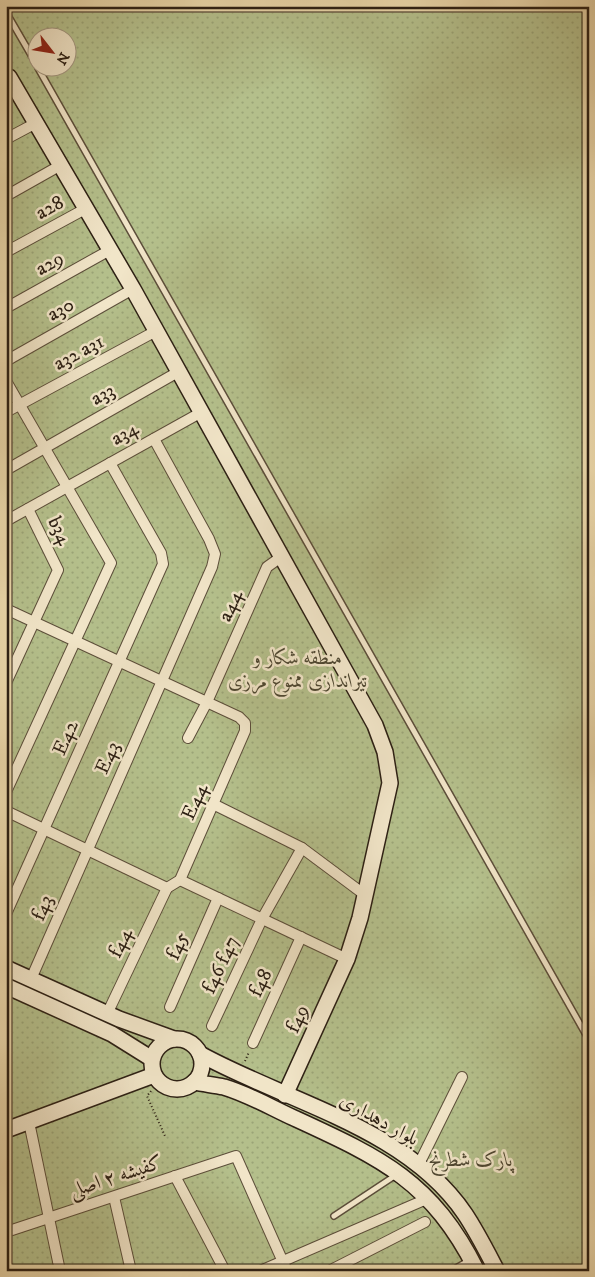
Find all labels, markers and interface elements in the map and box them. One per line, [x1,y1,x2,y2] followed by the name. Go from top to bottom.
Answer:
[28,28,78,78] north arrow
[51,49,73,68] text: N
[32,190,68,226] street label: a28
[32,246,68,282] street label: a29
[43,293,79,327] street label: a30
[50,329,108,377] street label: a32 a31
[87,378,119,412] street label: a33
[107,416,143,452] street label: a34
[42,513,77,550] street label: b34
[213,586,249,625] street label: a44
[228,646,368,698] park label: منطقه شکار و تیراندازی ممنوع مرزی
[47,717,85,759] street label: E42
[90,738,126,778] street label: E43
[176,779,214,824] street label: E44
[27,891,59,925] street label: f43
[103,924,139,962] street label: f44
[161,928,195,964] street label: f45
[197,932,245,998] street label: f46 f47
[244,965,278,1001] street label: f48
[281,1001,315,1037] street label: f49
[335,1088,423,1152] street label: بلوار دهداری
[429,1148,515,1176] park label: پارک شطرنج
[66,1150,166,1205] street label: کفیشه ۲ اصلی

